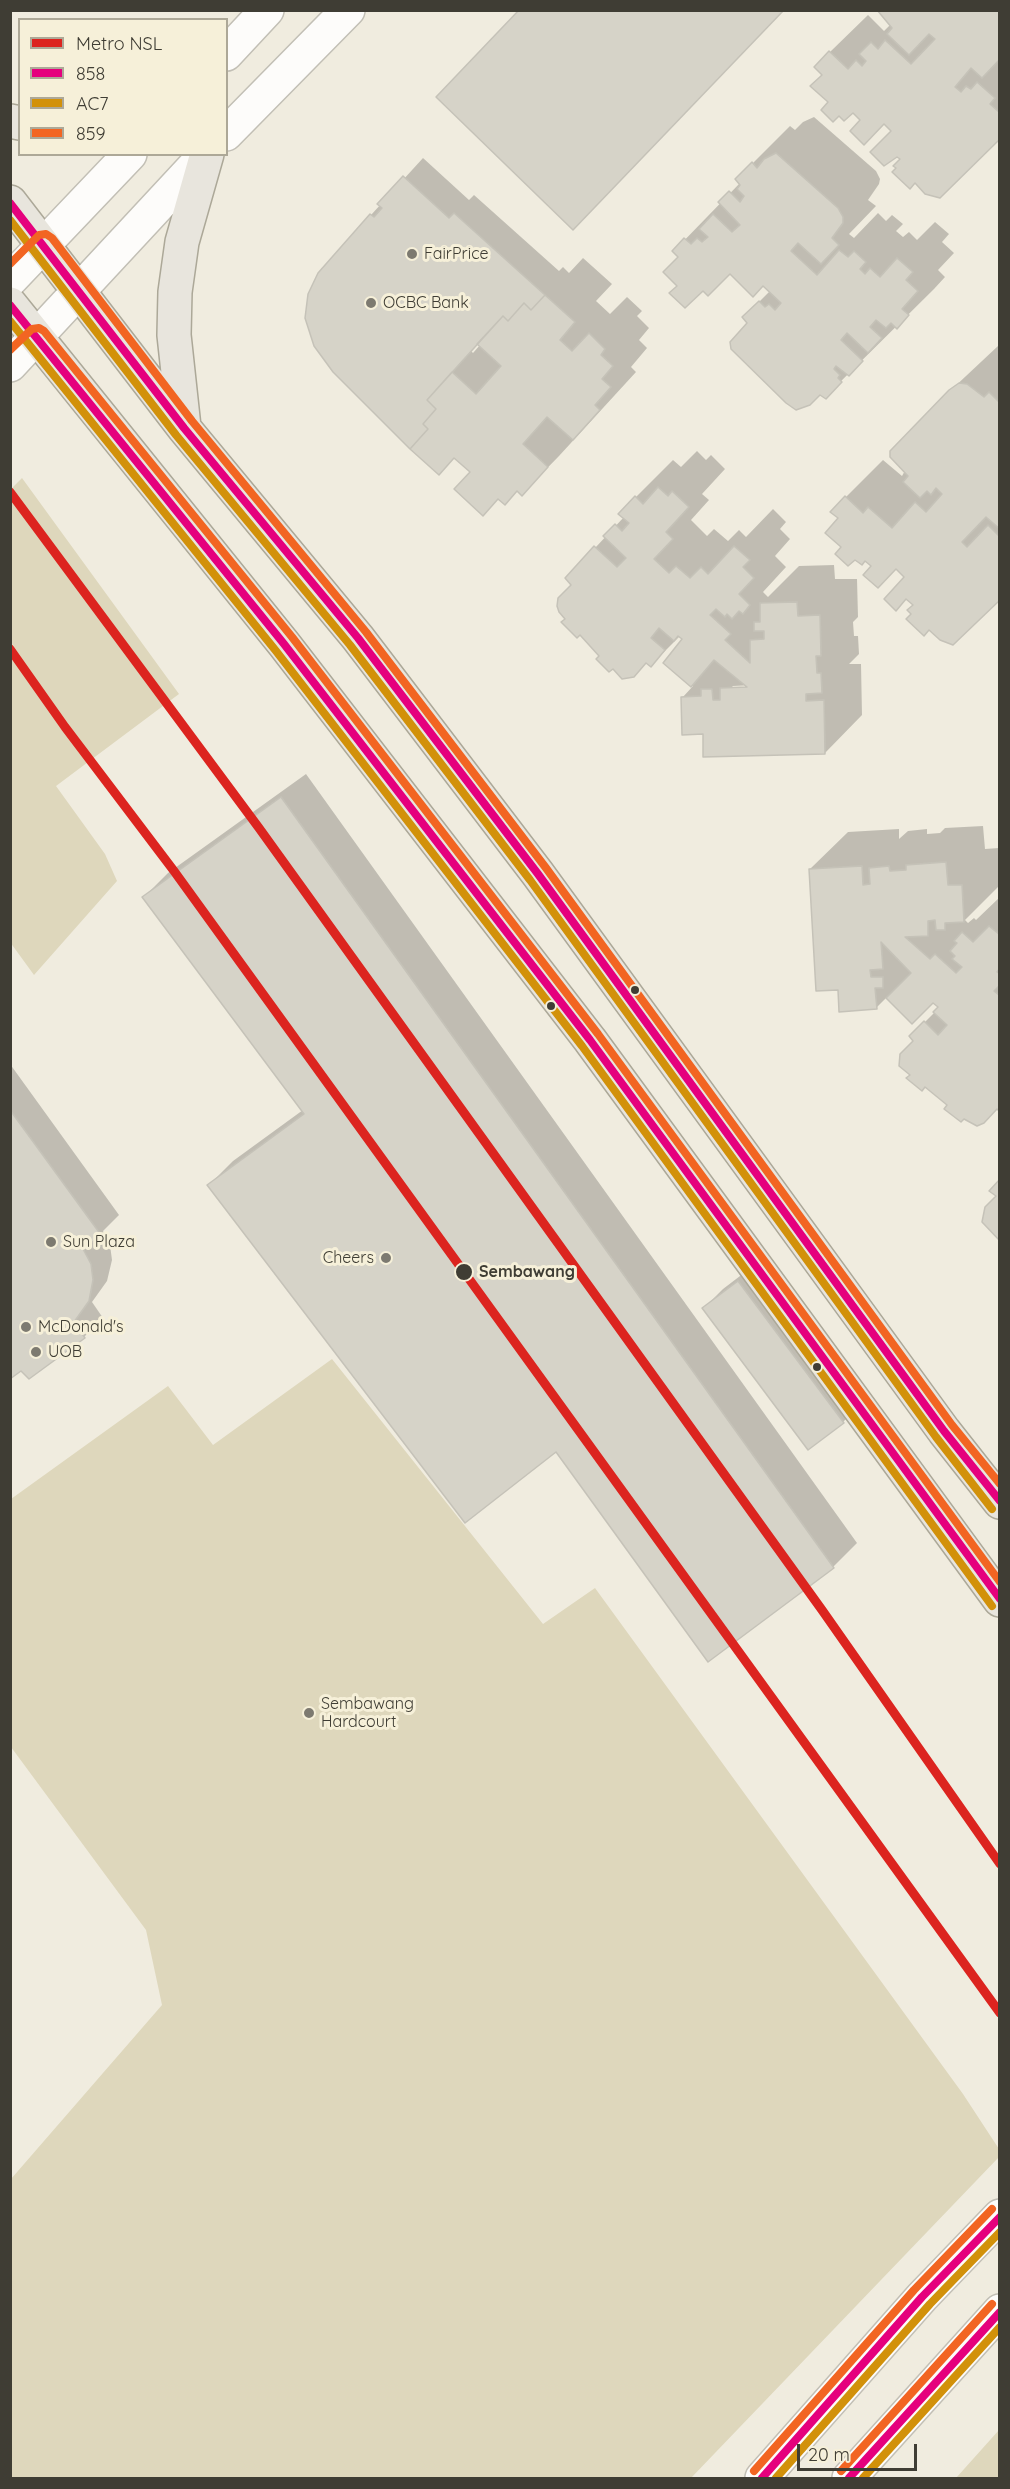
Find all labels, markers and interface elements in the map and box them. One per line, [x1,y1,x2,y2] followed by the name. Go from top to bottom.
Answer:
[18,18,228,156] legend
[76,32,162,55] text: Metro NSL
[76,62,105,85] text: 858
[76,92,109,115] text: AC7
[76,122,106,145] text: 859
[424,244,488,264] place label: FairPrice
[405,247,419,261] marker: FairPrice
[383,293,469,313] place label: OCBC Bank
[364,296,378,310] marker: OCBC Bank
[629,984,641,996] unlabelled marker
[545,1000,557,1012] unlabelled marker
[63,1232,135,1252] place label: Sun Plaza
[44,1235,58,1249] marker: Sun Plaza
[323,1248,374,1268] place label: Cheers
[379,1251,393,1265] marker: Cheers
[454,1262,474,1282] marker: Sembawang
[479,1262,575,1282] place label: Sembawang
[38,1317,124,1337] place label: McDonald's
[19,1320,33,1334] marker: McDonald's
[48,1342,82,1362] place label: UOB
[29,1345,43,1359] marker: UOB
[811,1361,823,1373] unlabelled marker
[321,1694,414,1732] place label: Sembawang Hardcourt
[302,1706,316,1720] marker: Sembawang Hardcourt
[800,2432,920,2470] scale bar
[808,2443,850,2466] text: 20 m

